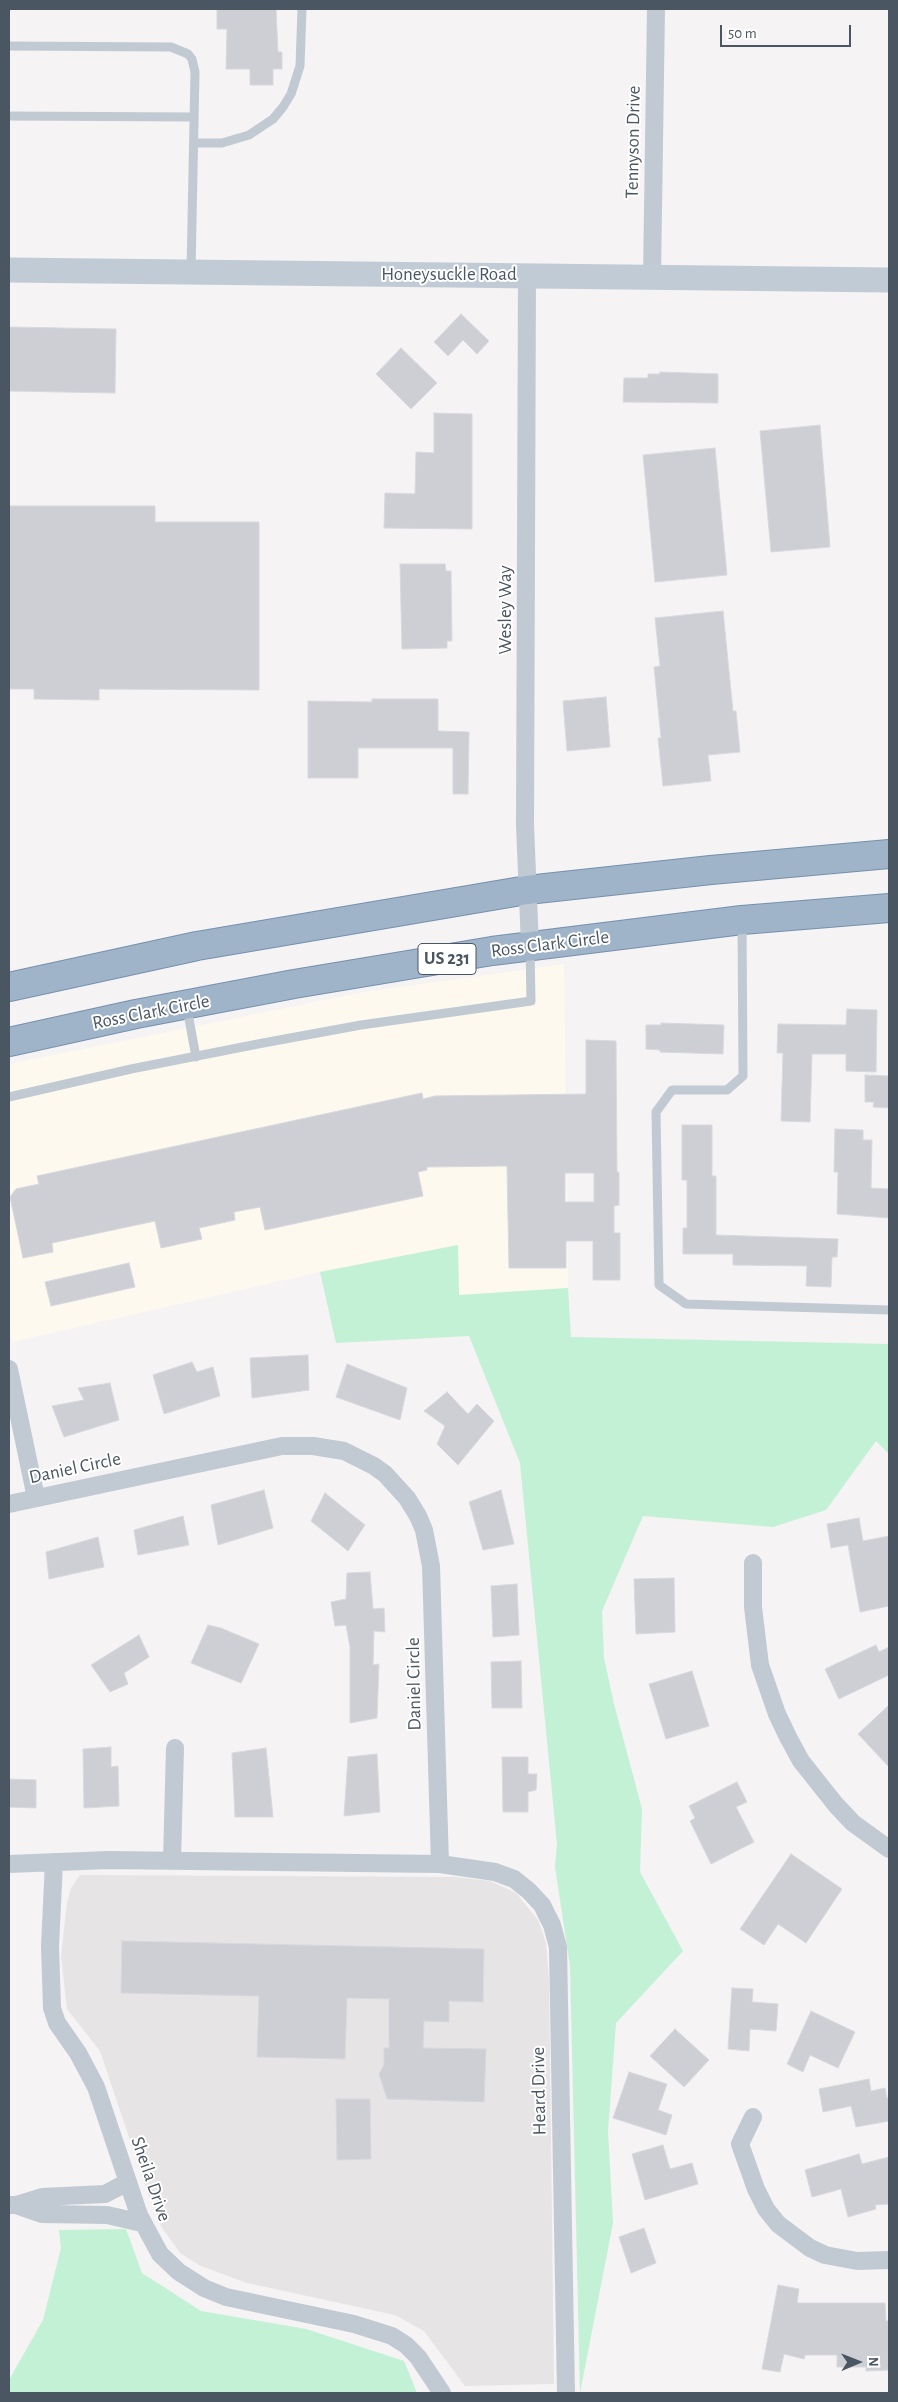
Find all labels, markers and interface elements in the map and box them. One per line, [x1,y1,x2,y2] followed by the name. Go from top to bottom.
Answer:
[723,15,854,47] scale bar
[728,26,757,41] text: 50 m
[621,86,645,198] street label: Tennyson Drive
[381,263,517,285] street label: Honeysuckle Road
[494,565,516,655] street label: Wesley Way
[490,925,610,963] street label: Ross Clark Circle
[418,944,476,974] road number: US 231
[90,989,212,1035] street label: Ross Clark Circle
[27,1447,123,1489] street label: Daniel Circle
[402,1637,426,1731] street label: Daniel Circle
[527,2047,551,2135] street label: Heard Drive
[126,2134,176,2224] street label: Sheila Drive
[833,2337,883,2387] north arrow
[866,2357,880,2367] text: N

